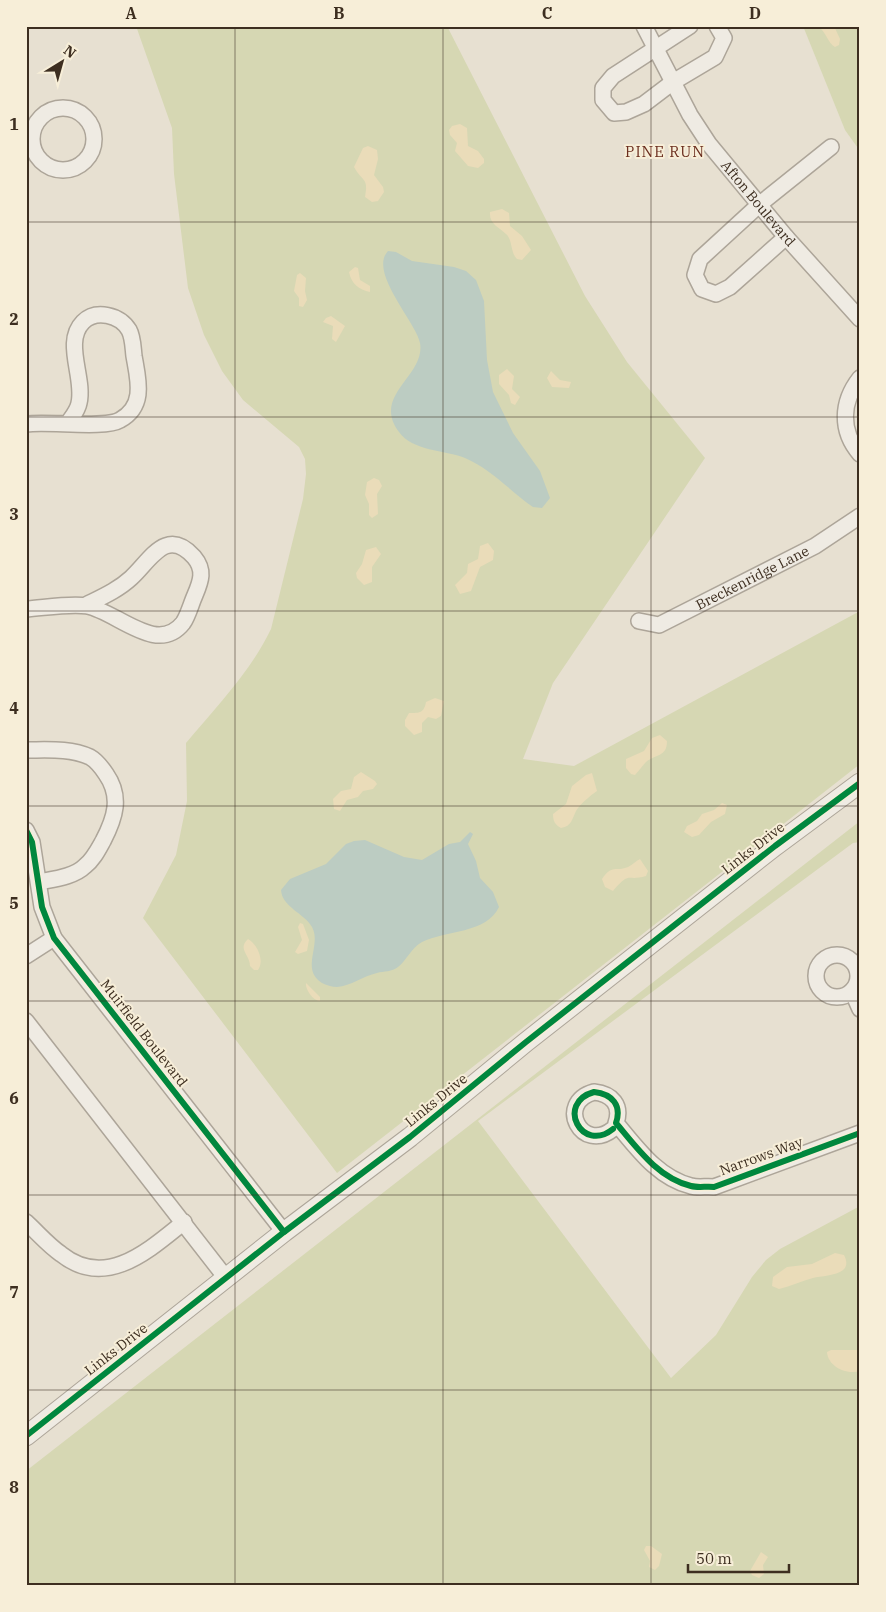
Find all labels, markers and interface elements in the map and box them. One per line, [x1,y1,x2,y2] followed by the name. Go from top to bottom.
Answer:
[125,3,137,23] text: A
[333,3,345,23] text: B
[542,3,552,23] text: C
[749,3,761,23] text: D
[38,38,88,88] north arrow
[60,41,80,62] text: N
[9,114,19,134] text: 1
[625,142,705,161] district label: PINE RUN
[717,157,800,251] street label: Afton Boulevard
[9,309,19,329] text: 2
[9,504,19,524] text: 3
[693,542,812,614] street label: Breckenridge Lane
[9,698,19,718] text: 4
[718,818,788,878] street label: Links Drive
[9,893,19,913] text: 5
[96,976,192,1091] street label: Muirfield Boulevard
[401,1069,471,1131] street label: Links Drive
[9,1088,19,1108] text: 6
[717,1132,806,1179] street label: Narrows Way
[9,1282,19,1302] text: 7
[81,1319,151,1379] street label: Links Drive
[9,1477,19,1497] text: 8
[688,1542,790,1574] scale bar
[696,1549,732,1568] text: 50 m

